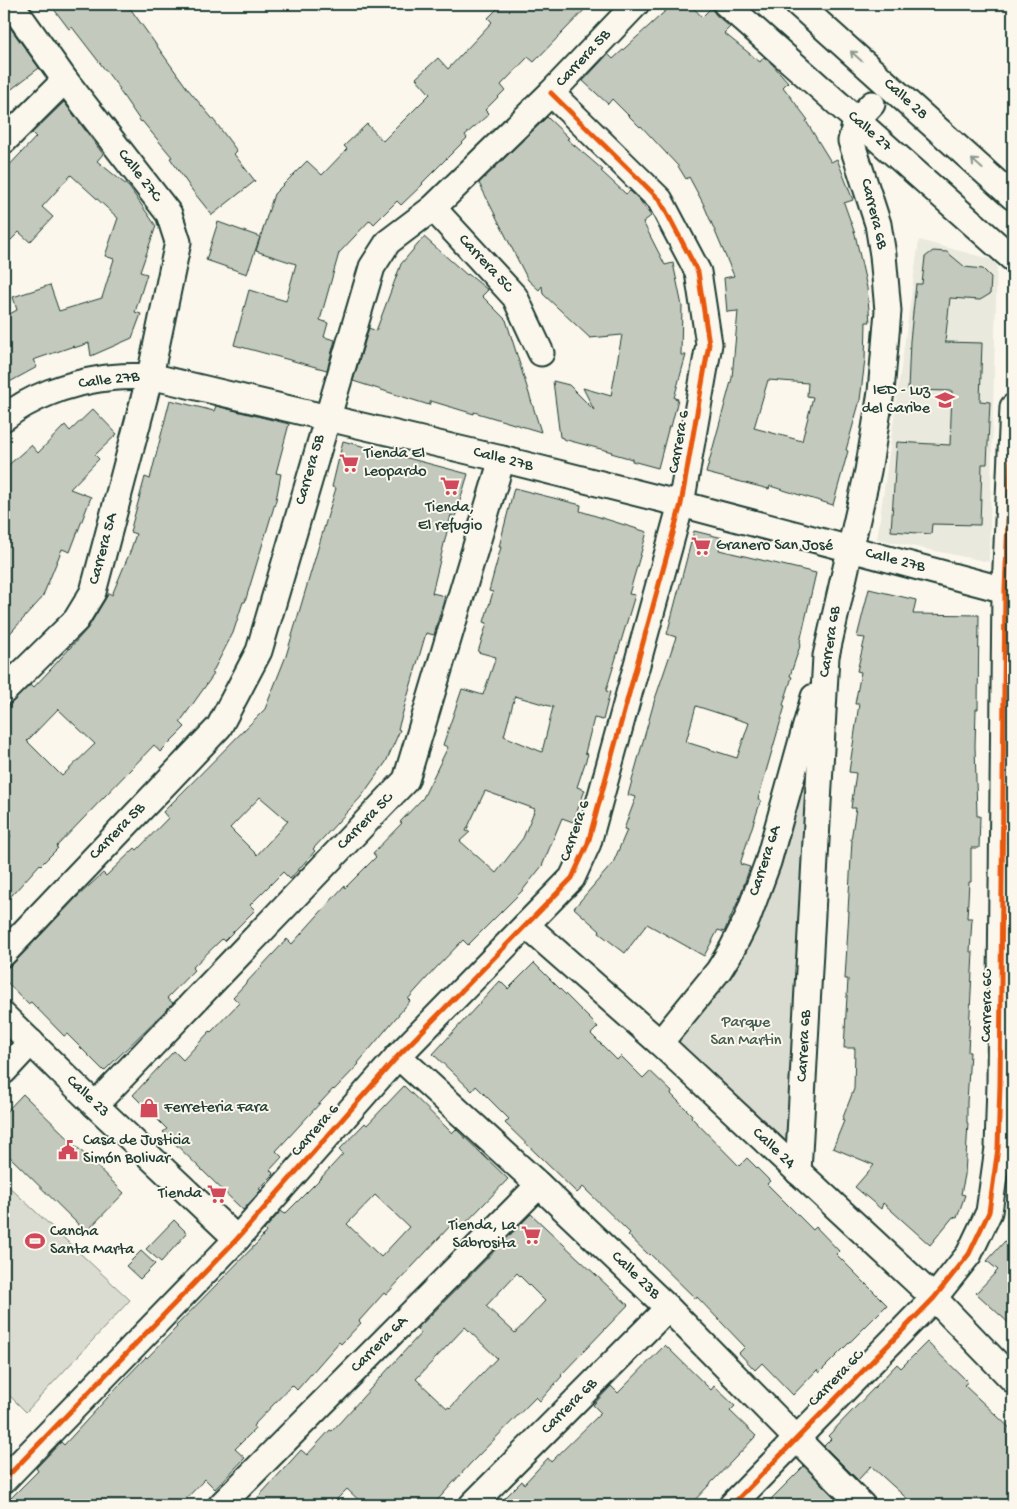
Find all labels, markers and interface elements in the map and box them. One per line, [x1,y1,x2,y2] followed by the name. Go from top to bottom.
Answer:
[552,26,616,92] street label: Carrera 5B
[849,50,862,62] one-way arrow
[879,75,931,125] street label: Calle 28
[843,108,896,157] street label: Calle 27
[113,146,166,207] street label: Calle 27C
[970,158,983,170] one-way arrow
[855,177,891,252] street label: Carrera 6B
[453,231,518,298] street label: Carrera 5C
[78,368,141,394] street label: Calle 27B
[862,382,931,419] place label: IED - Luz del Caribe
[934,389,956,411] school or university icon: IED - Luz del Caribe
[665,408,695,475] street label: Carrera 6
[292,432,330,507] street label: Carrera 5B
[471,443,536,477] street label: Calle 27B
[363,445,427,482] place label: Tienda El Leopardo
[338,452,360,474] supermarket icon: Tienda El Leopardo
[439,475,461,497] supermarket icon: Tienda, El refugio
[418,499,482,536] place label: Tienda, El refugio
[85,510,123,587] street label: Carrera 5A
[690,535,712,557] supermarket icon: Granero San José
[716,537,834,556] place label: Granero San José
[863,544,928,578] street label: Calle 27B
[816,604,846,679] street label: Carrera 6B
[334,788,399,855] street label: Carrera 5C
[557,797,596,864] street label: Carrera 6
[86,799,150,865] street label: Carrera 5B
[746,822,787,899] street label: Carrera 6A
[978,968,998,1042] street label: Carrera 6C
[794,1009,816,1082] street label: Carrera 6B
[711,1014,782,1051] park label: Parque San Martin
[61,1072,113,1122] street label: Calle 23
[138,1097,160,1119] shop icon: Ferreteria Fara
[163,1099,269,1118] place label: Ferreteria Fara
[288,1100,345,1161] street label: Carrera 6
[747,1124,799,1174] street label: Calle 24
[83,1132,191,1169] place label: Casa de Justicia Simón Bolivar
[57,1139,79,1161] public building icon: Casa de Justicia Simón Bolivar
[206,1183,228,1205] supermarket icon: Tienda
[157,1185,203,1204] place label: Tienda
[448,1217,517,1254] place label: Tienda, La Sabrosita
[50,1223,135,1260] place label: Cancha Santa Marta
[520,1224,542,1246] supermarket icon: Tienda, La Sabrosita
[24,1230,46,1252] sports icon: Cancha Santa Marta
[606,1248,664,1305] street label: Calle 23B
[347,1311,414,1378] street label: Carrera 6A
[805,1345,870,1412] street label: Carrera 6C
[538,1374,603,1439] street label: Carrera 6B

